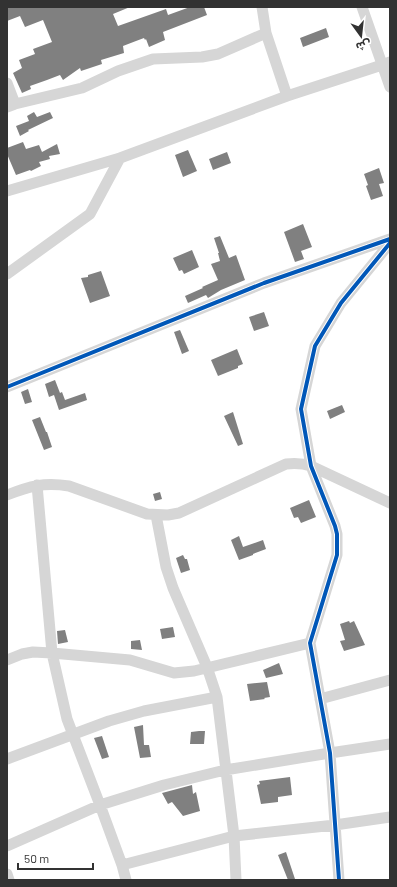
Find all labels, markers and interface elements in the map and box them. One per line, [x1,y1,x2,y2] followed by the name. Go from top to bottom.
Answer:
[341,16,381,56] north arrow
[354,37,373,54] text: ش
[18,845,93,871] scale bar
[24,851,49,865] text: 50 m

